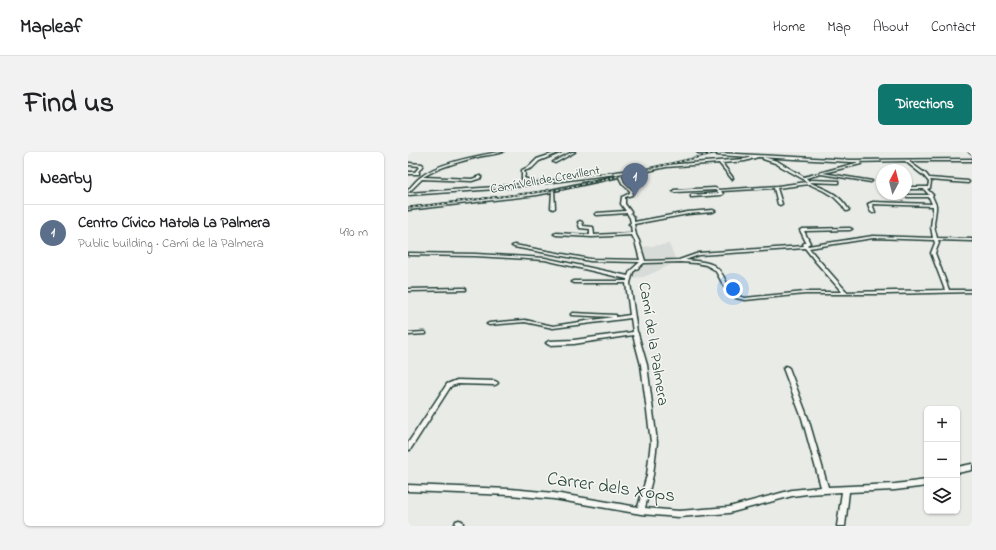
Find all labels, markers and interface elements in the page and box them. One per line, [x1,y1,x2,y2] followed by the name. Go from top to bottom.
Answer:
[20,14,82,41] text: Mapleaf
[773,17,805,38] text: Home
[827,17,851,38] text: Map
[873,17,909,38] text: About
[931,17,976,38] text: Contact
[24,84,114,125] text: Find us
[878,84,972,125] button: Directions
[489,161,602,199] street label: Camí Vell de Crevillent
[622,163,648,196] pin: 1
[876,164,912,200] north arrow
[40,166,92,191] text: Nearby
[78,212,270,234] text: Centro Cívico Matola La Palmera
[51,223,55,242] text: 1
[340,223,368,242] text: 490 m
[78,234,264,253] text: Public building · Camí de la Palmera
[723,279,743,299] your location
[631,280,675,408] street label: Camí de la Palmera
[924,406,960,514] map controls
[924,406,960,442] button: +
[924,442,960,478] button: −
[545,466,677,510] street label: Carrer dels Xops
[924,478,960,514] button: layers

